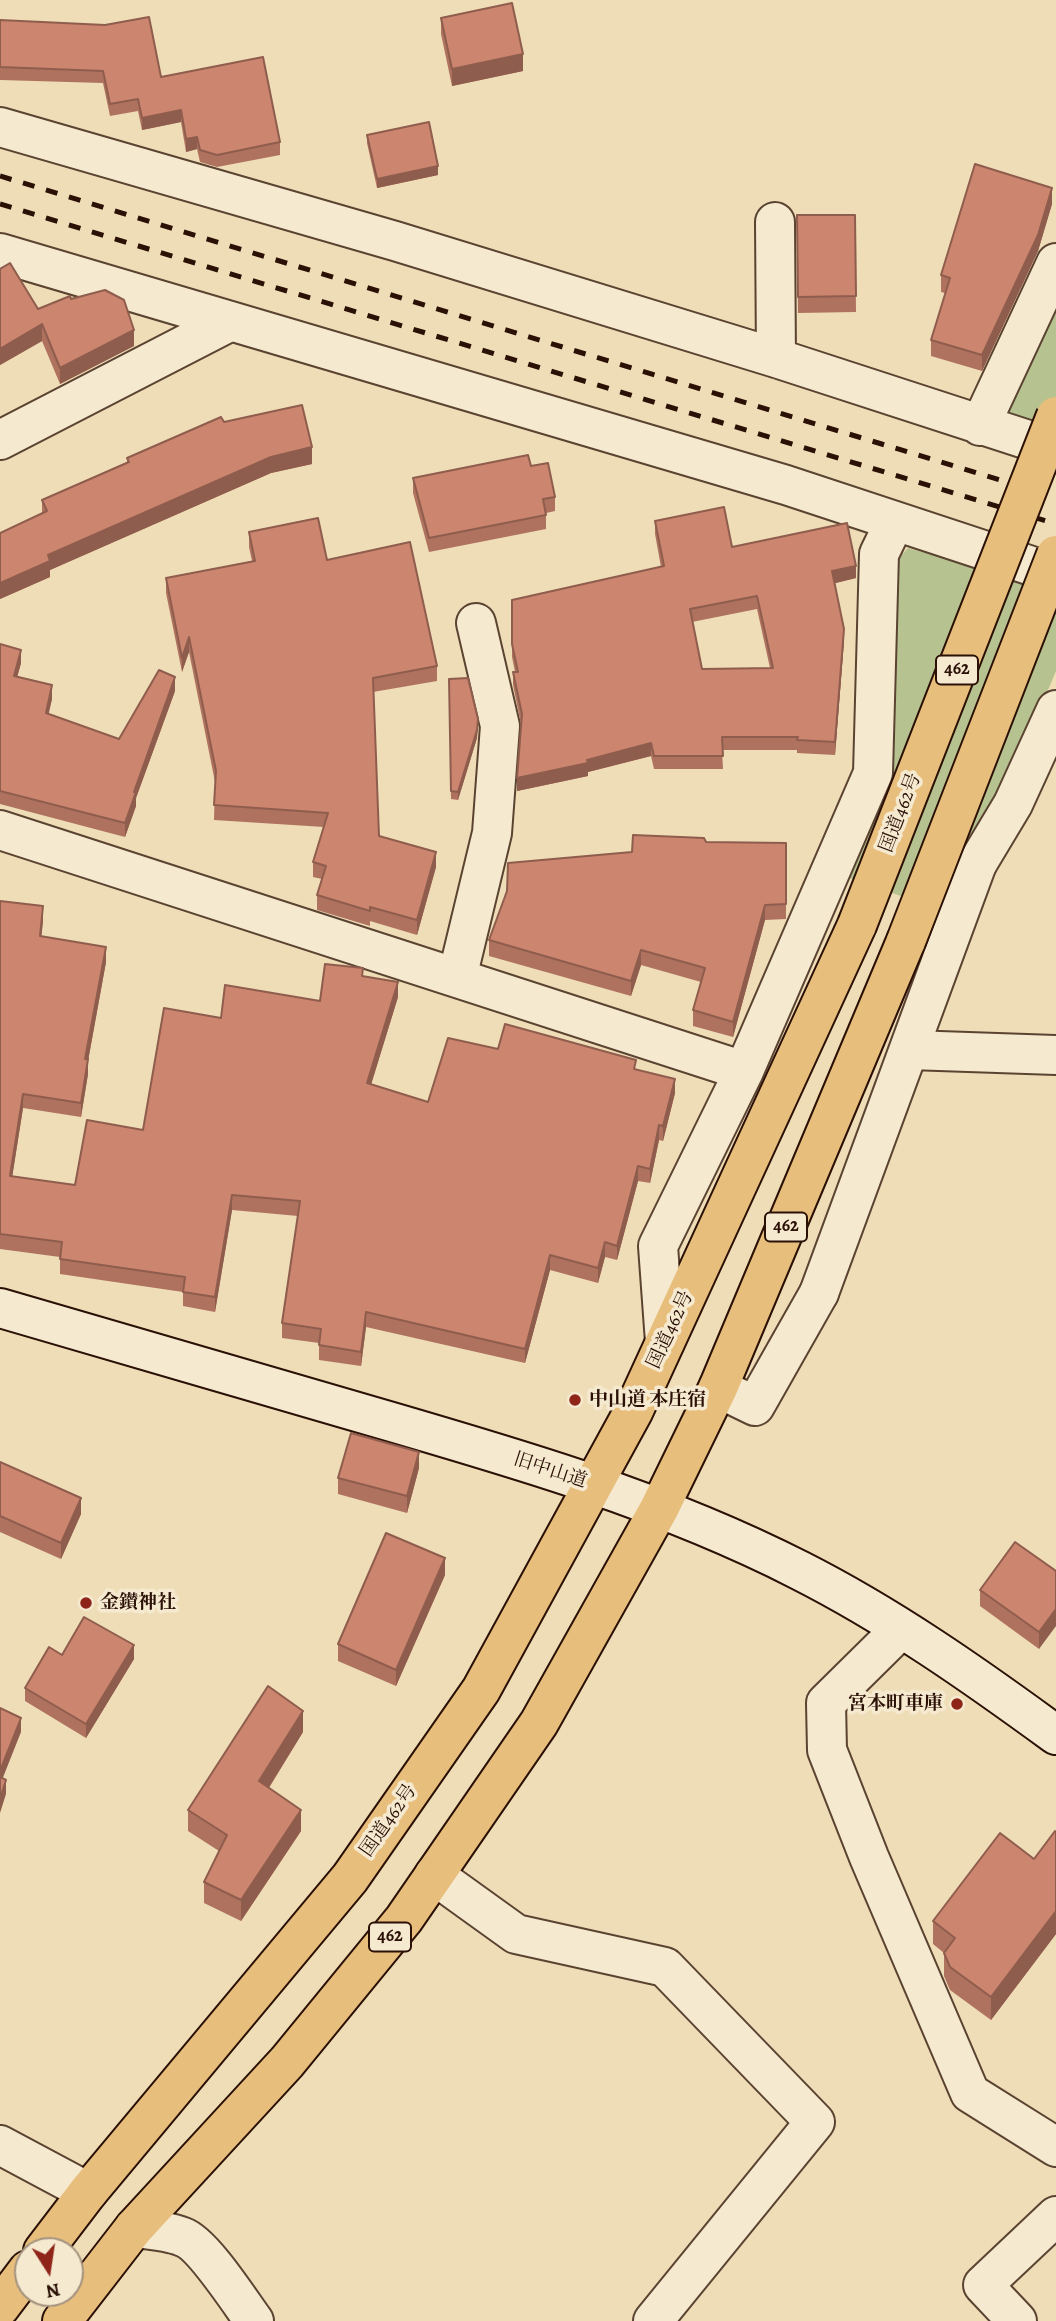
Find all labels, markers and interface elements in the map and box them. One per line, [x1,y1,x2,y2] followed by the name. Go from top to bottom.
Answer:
[936,656,978,684] road number: 462
[875,770,927,856] street label: 国道462号
[765,1212,807,1242] road number: 462
[643,1287,699,1373] street label: 国道462号
[589,1389,706,1411] place label: 中山道 本庄宿
[567,1392,583,1408] marker: 中山道 本庄宿
[510,1448,590,1494] street label: 旧中山道
[100,1592,176,1614] place label: 金鑚神社
[78,1595,94,1611] marker: 金鑚神社
[848,1693,943,1715] place label: 宮本町車庫
[949,1696,965,1712] marker: 宮本町車庫
[356,1780,422,1862] street label: 国道462号
[369,1923,411,1952] road number: 462
[14,2237,84,2307] north arrow
[43,2276,62,2305] text: N

